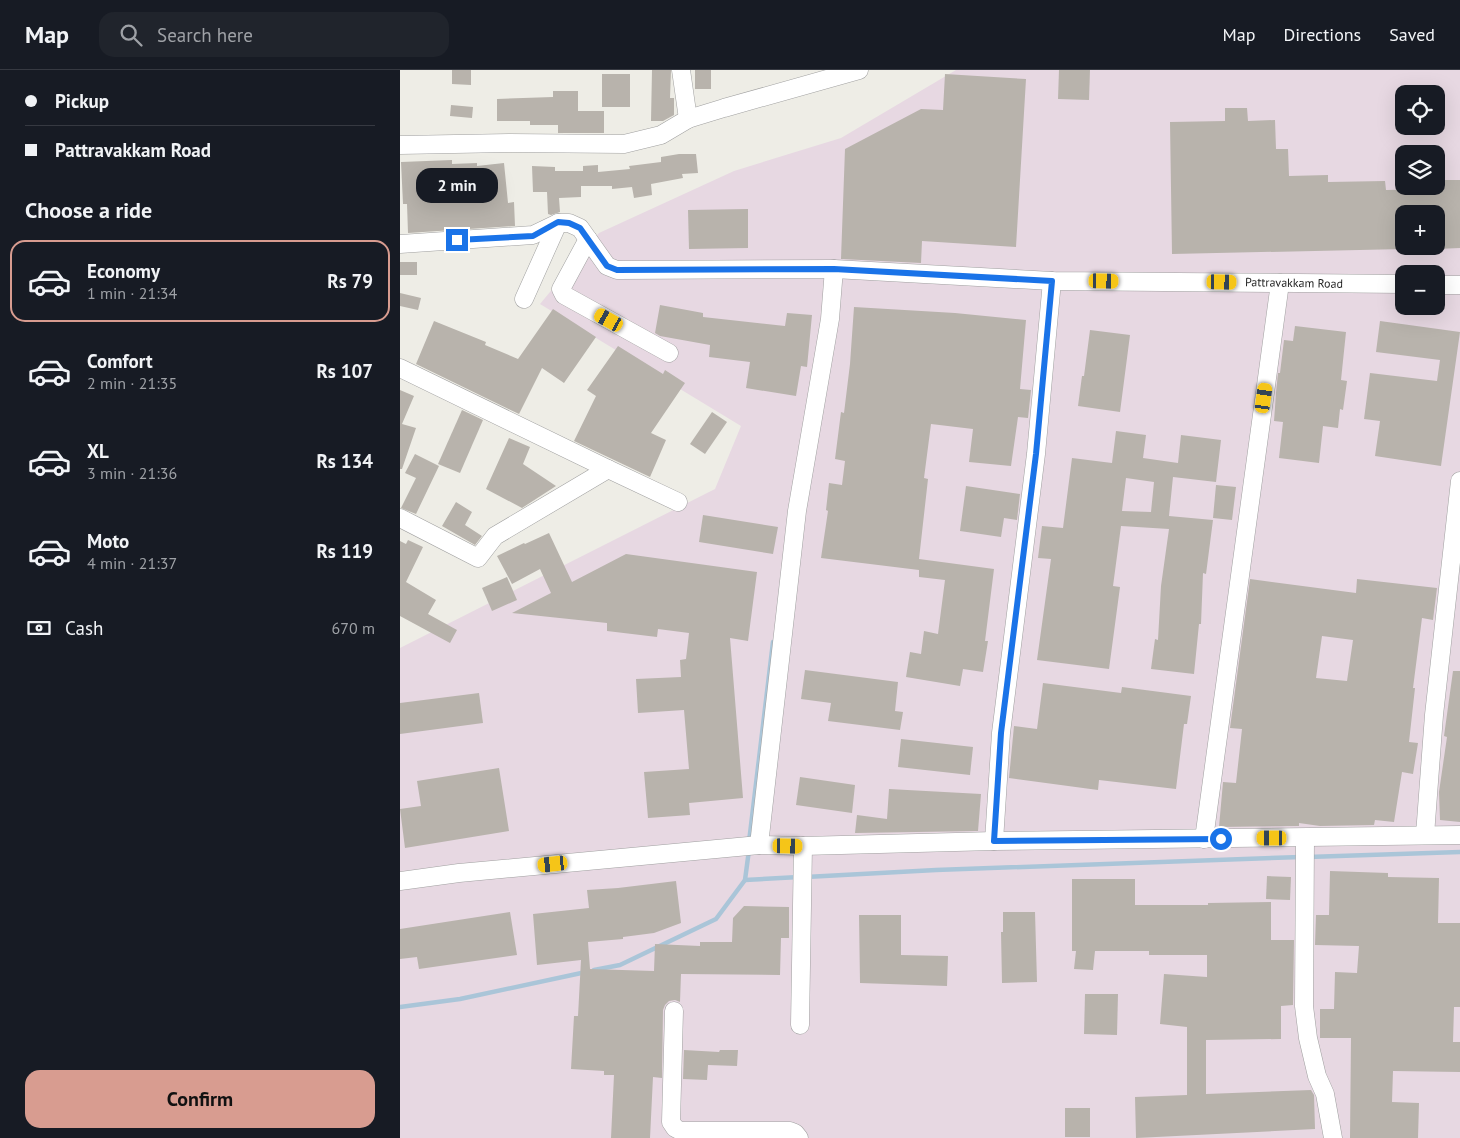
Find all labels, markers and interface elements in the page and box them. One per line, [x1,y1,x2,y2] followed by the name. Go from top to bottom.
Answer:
[99,12,449,57] search box
[25,19,69,50] text: Map
[117,21,145,49] icon: search
[157,23,253,47] text: Search here
[1223,23,1255,46] text: Map
[1283,23,1361,46] text: Directions
[1389,23,1435,46] text: Saved
[1395,85,1445,315] map controls
[1395,85,1445,135] button: locate
[55,89,109,113] text: Pickup
[55,138,211,162] text: Pattravakkam Road
[1395,145,1445,195] button: layers
[416,168,498,202] callout: 2 min
[437,175,477,195] text: 2 min
[25,196,152,224] text: Choose a ride
[1395,205,1445,255] button: +
[446,229,468,251] route end
[27,259,72,304] icon: car
[87,259,160,283] text: Economy
[1395,265,1445,315] button: −
[327,269,373,293] text: Rs 79
[1088,273,1119,289] car
[1206,274,1237,290] car
[1245,274,1343,291] street label: Pattravakkam Road
[87,283,177,303] text: 1 min · 21:34
[592,306,625,334] car
[27,349,72,394] icon: car
[87,349,153,373] text: Comfort
[316,359,373,383] text: Rs 107
[87,373,177,393] text: 2 min · 21:35
[1254,382,1273,414] car
[27,439,72,484] icon: car
[87,439,109,463] text: XL
[316,449,373,473] text: Rs 134
[87,463,177,483] text: 3 min · 21:36
[27,529,72,574] icon: car
[87,529,129,553] text: Moto
[316,539,373,563] text: Rs 119
[87,553,177,573] text: 4 min · 21:37
[25,614,53,642] icon: cash
[65,616,103,640] text: Cash
[332,618,375,638] text: 670 m
[1210,828,1232,850] route start
[1257,831,1287,846] car
[772,838,803,854] car
[537,855,568,873] car
[25,1070,375,1128] button: Confirm

